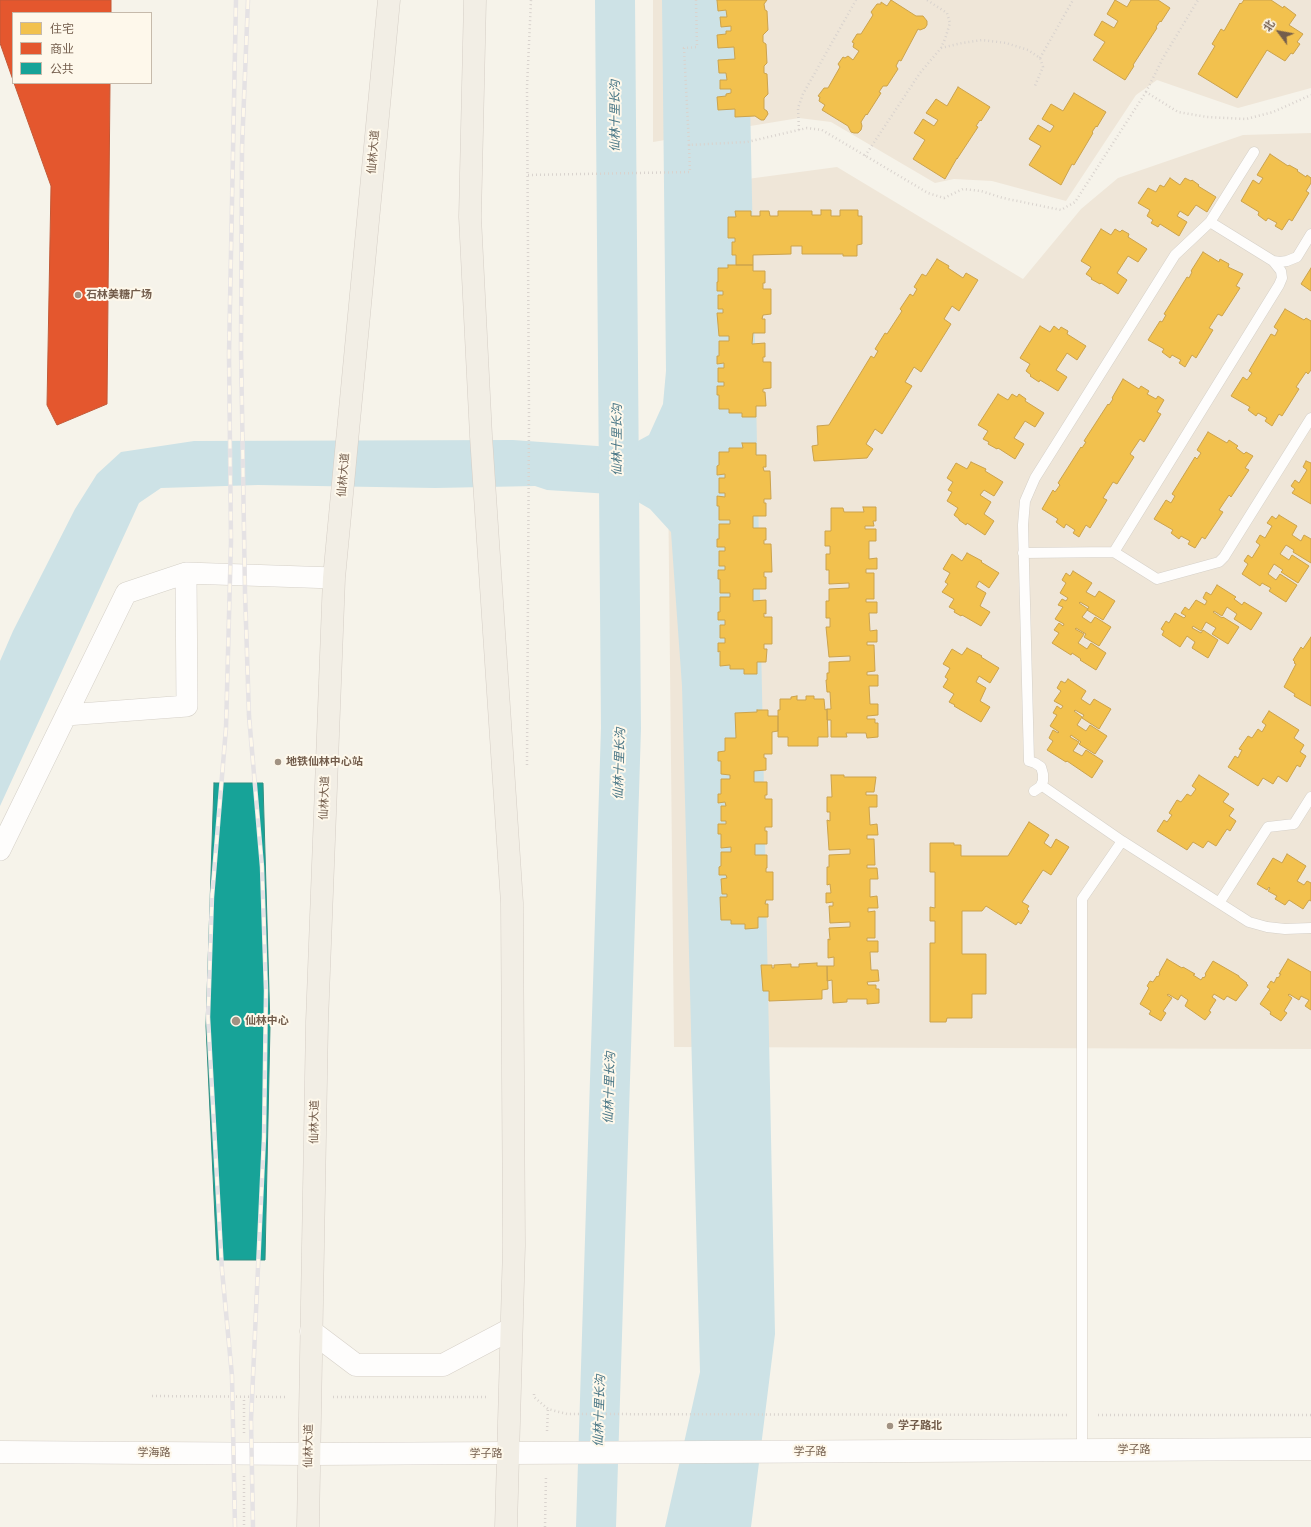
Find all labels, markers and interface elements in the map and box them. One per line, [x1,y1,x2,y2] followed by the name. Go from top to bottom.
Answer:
[12,12,152,84] legend
[1259,12,1299,52] north arrow
[1260,17,1278,34] text: 北
[50,21,74,37] text: 住宅
[50,41,74,57] text: 商业
[50,61,74,77] text: 公共
[609,80,623,152] water label: 仙林十里长沟
[366,130,382,174] street label: 仙林大道
[86,288,152,302] place label: 石林美糖广场
[73,290,83,300] marker: 石林美糖广场
[611,404,625,476] water label: 仙林十里长沟
[336,453,352,497] street label: 仙林大道
[612,728,628,800] water label: 仙林十里长沟
[286,755,363,769] place label: 地铁仙林中心站
[273,757,283,767] marker: 地铁仙林中心站
[318,776,332,820] street label: 仙林大道
[245,1014,289,1028] place label: 仙林中心
[230,1015,242,1027] marker: 仙林中心
[602,1052,618,1124] water label: 仙林十里长沟
[308,1100,322,1144] street label: 仙林大道
[592,1375,608,1447] water label: 仙林十里长沟
[898,1419,942,1433] place label: 学子路北
[885,1421,895,1431] marker: 学子路北
[302,1424,316,1468] street label: 仙林大道
[1118,1443,1150,1457] street label: 学子路
[794,1445,826,1459] street label: 学子路
[138,1446,170,1460] street label: 学海路
[470,1447,502,1461] street label: 学子路

